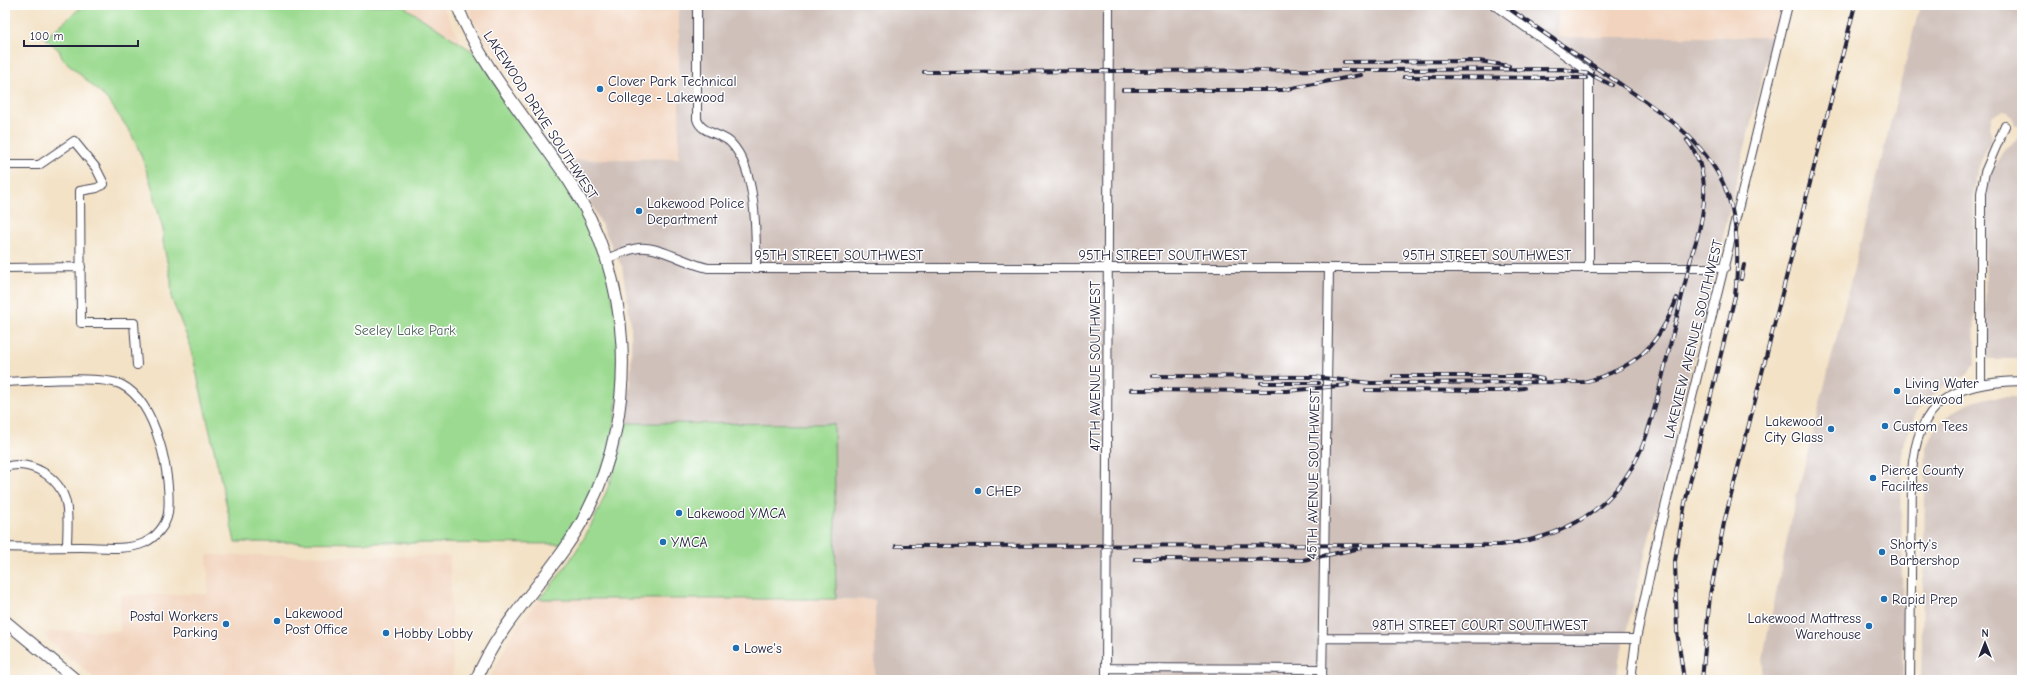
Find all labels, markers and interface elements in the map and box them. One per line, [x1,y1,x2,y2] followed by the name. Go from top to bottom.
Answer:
[24,22,138,48] scale bar
[480,28,602,203] street label: LAKEWOOD DRIVE SOUTHWEST
[30,29,63,43] text: 100 m
[608,73,737,106] place label: Clover Park Technical College - Lakewood
[595,84,605,94] marker: Clover Park Technical College - Lakewood
[647,195,744,228] place label: Lakewood Police Department
[634,206,644,216] marker: Lakewood Police Department
[1660,237,1727,440] street label: LAKEVIEW AVENUE SOUTHWEST
[755,247,924,264] street label: 95TH STREET SOUTHWEST
[1079,247,1248,264] street label: 95TH STREET SOUTHWEST
[1403,247,1572,264] street label: 95TH STREET SOUTHWEST
[1087,280,1104,451] street label: 47TH AVENUE SOUTHWEST
[354,322,456,339] park label: Seeley Lake Park
[1905,375,1979,408] place label: Living Water Lakewood
[1892,386,1902,396] marker: Living Water Lakewood
[1304,387,1324,560] street label: 45TH AVENUE SOUTHWEST
[1764,413,1823,446] place label: Lakewood City Glass
[1893,418,1968,435] place label: Custom Tees
[1880,421,1890,431] marker: Custom Tees
[1826,424,1836,434] marker: Lakewood City Glass
[1881,462,1965,495] place label: Pierce County Facilites
[1868,473,1878,483] marker: Pierce County Facilites
[986,483,1021,500] place label: CHEP
[973,486,983,496] marker: CHEP
[687,505,786,522] place label: Lakewood YMCA
[674,508,684,518] marker: Lakewood YMCA
[671,534,708,551] place label: YMCA
[1890,536,1960,569] place label: Shorty's Barbershop
[658,537,668,547] marker: YMCA
[1877,547,1887,557] marker: Shorty's Barbershop
[1892,591,1958,608] place label: Rapid Prep
[1879,594,1889,604] marker: Rapid Prep
[285,605,348,638] place label: Lakewood Post Office
[130,608,218,641] place label: Postal Workers Parking
[1748,610,1861,643] place label: Lakewood Mattress Warehouse
[272,616,282,626] marker: Lakewood Post Office
[1372,617,1589,634] street label: 98TH STREET COURT SOUTHWEST
[221,619,231,629] marker: Postal Workers Parking
[1864,621,1874,631] marker: Lakewood Mattress Warehouse
[1965,623,2005,663] north arrow
[394,625,473,642] place label: Hobby Lobby
[1981,627,1989,640] text: N
[381,628,391,638] marker: Hobby Lobby
[744,640,782,657] place label: Lowe's
[731,643,741,653] marker: Lowe's

